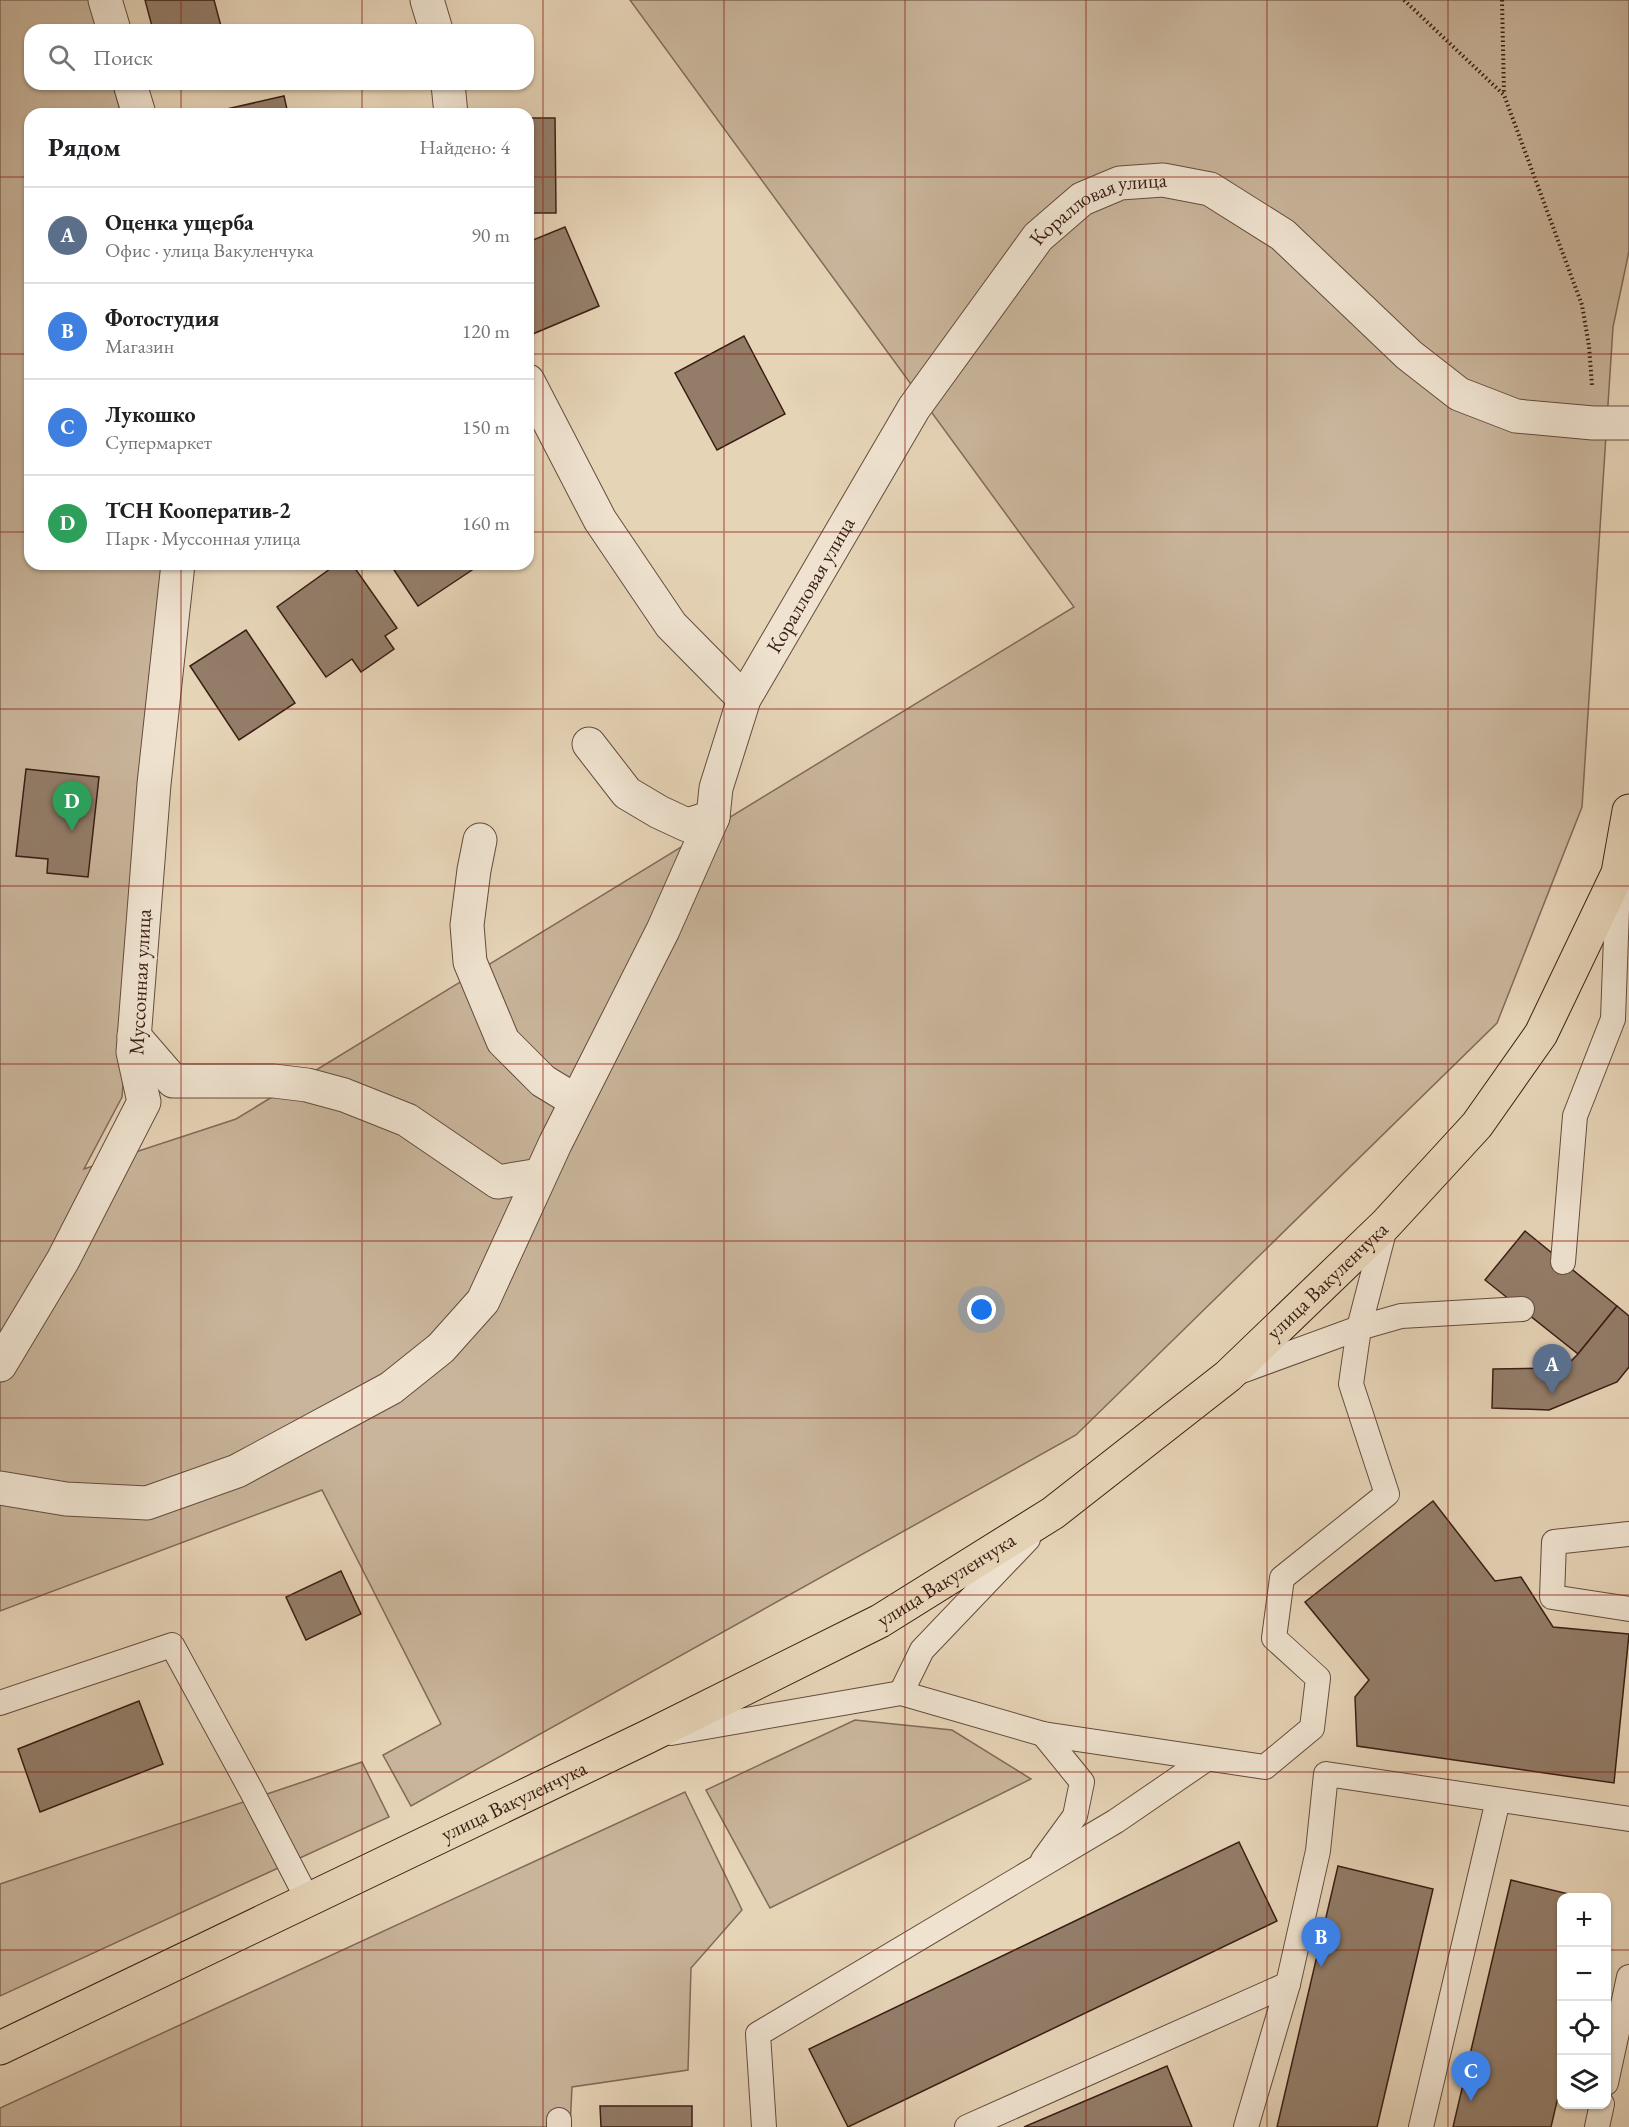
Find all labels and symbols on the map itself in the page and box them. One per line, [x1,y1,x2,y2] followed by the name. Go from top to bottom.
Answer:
[1023,166,1168,250] street label: Коралловая улица
[760,511,861,658] street label: Коралловая улица
[52,782,92,831] pin: D
[122,908,157,1056] street label: Муссонная улица
[1260,1215,1394,1345] street label: улица Вакуленчука
[967,1295,996,1324] your location
[1532,1344,1572,1394] pin: A
[871,1526,1021,1633] street label: улица Вакуленчука
[436,1754,591,1847] street label: улица Вакуленчука
[1302,1918,1340,1967] pin: B
[1452,2052,1490,2101] pin: C

